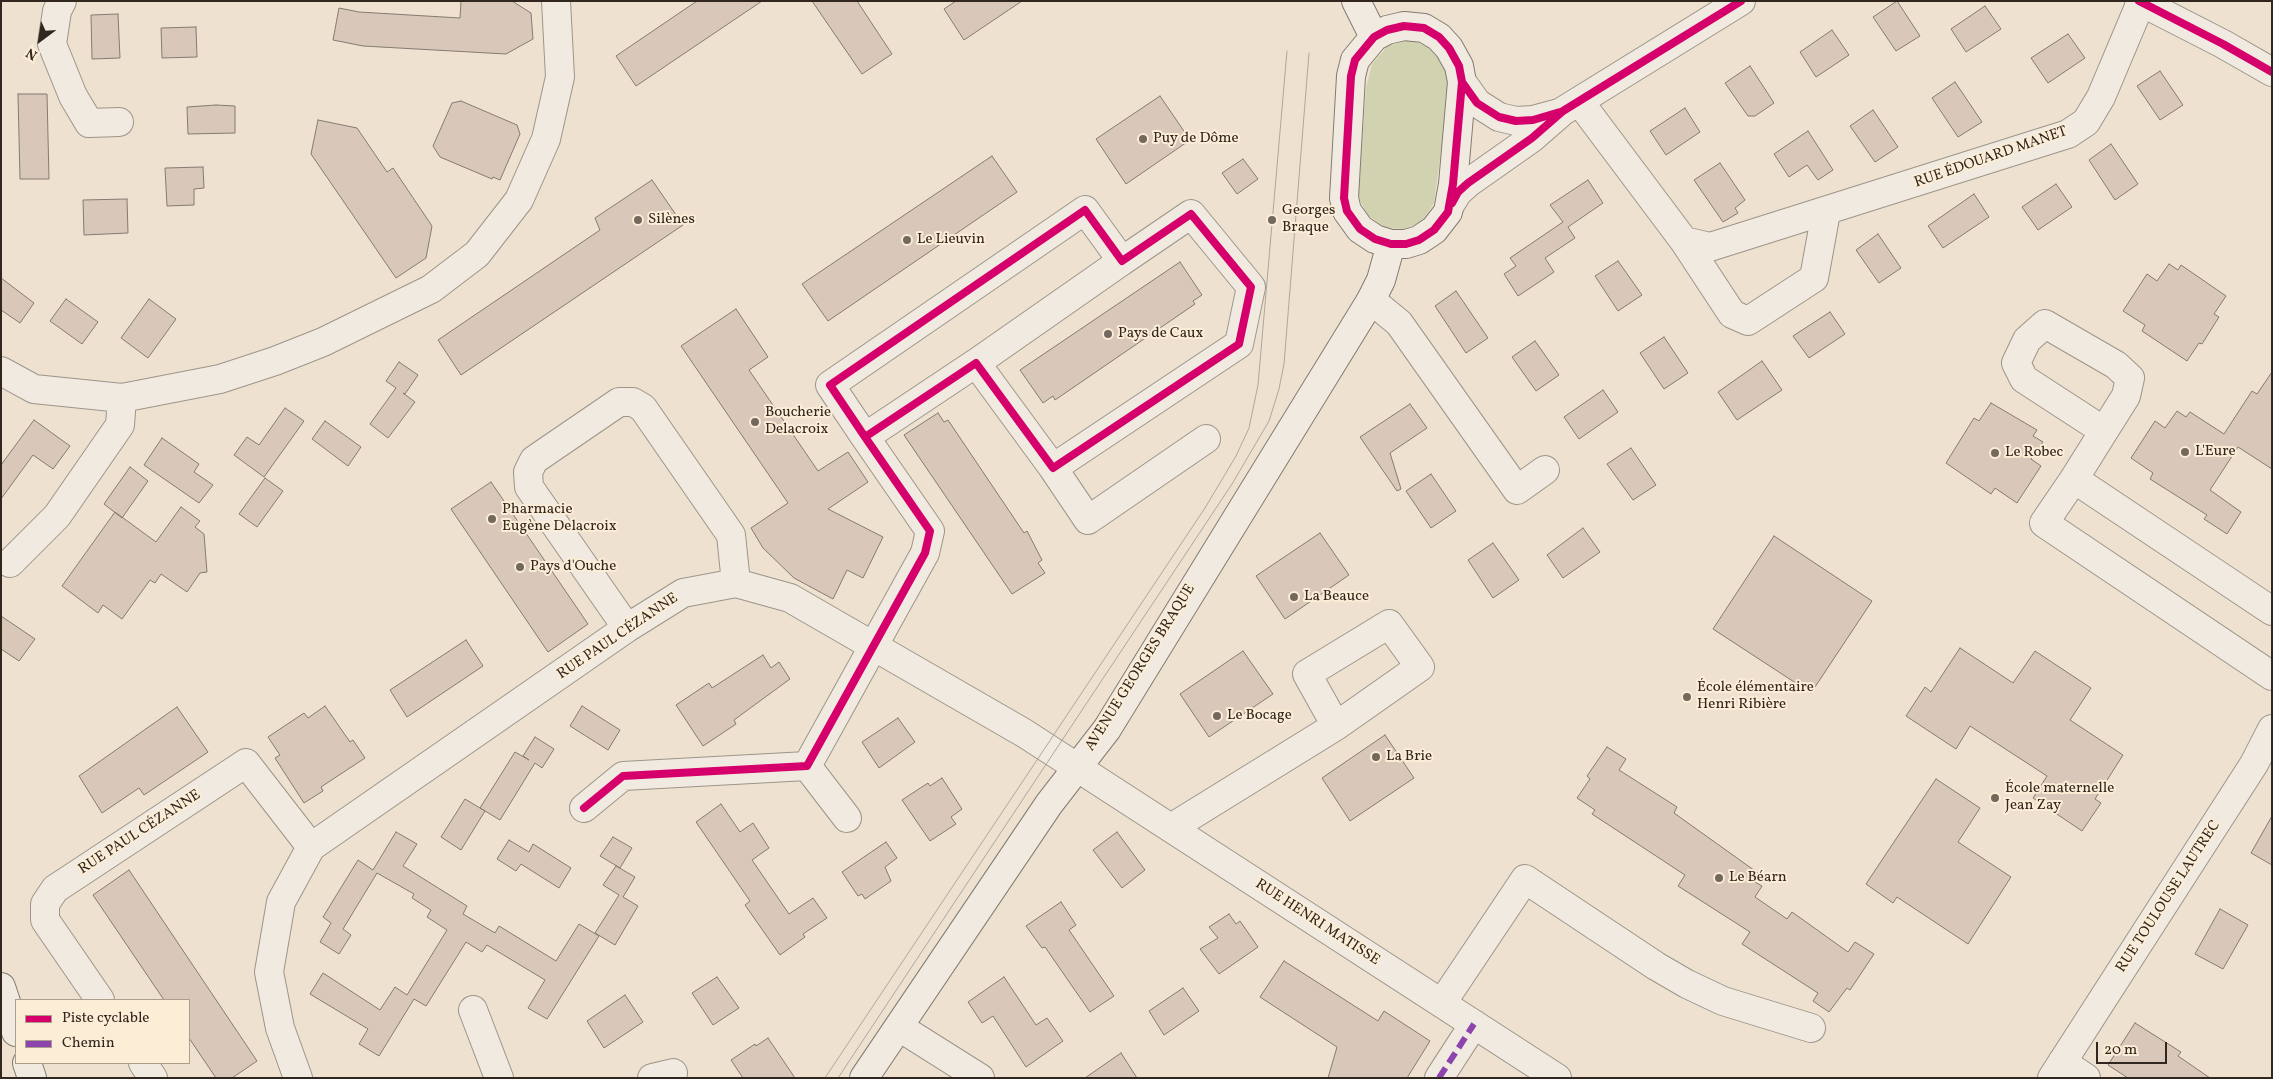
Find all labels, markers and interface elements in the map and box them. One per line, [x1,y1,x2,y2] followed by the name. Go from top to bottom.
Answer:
[15,15,65,65] north arrow
[23,43,41,64] text: N
[1912,123,2070,193] street label: RUE ÉDOUARD MANET
[1153,130,1239,148] place label: Puy de Dôme
[1137,133,1149,145] marker: Puy de Dôme
[1282,202,1336,237] place label: Georges Braque
[648,211,695,229] place label: Silènes
[632,214,644,226] marker: Silènes
[1266,214,1278,226] marker: Georges Braque
[917,231,985,249] place label: Le Lieuvin
[901,234,913,246] marker: Le Lieuvin
[1118,325,1203,343] place label: Pays de Caux
[1102,328,1114,340] marker: Pays de Caux
[765,404,831,439] place label: Boucherie Delacroix
[749,416,761,428] marker: Boucherie Delacroix
[2195,443,2236,461] place label: L'Eure
[2005,444,2063,462] place label: Le Robec
[2179,446,2191,458] marker: L'Eure
[1989,447,2001,459] marker: Le Robec
[502,501,617,536] place label: Pharmacie Eugène Delacroix
[486,513,498,525] marker: Pharmacie Eugène Delacroix
[530,558,616,576] place label: Pays d'Ouche
[514,561,526,573] marker: Pays d'Ouche
[1082,581,1200,755] street label: AVENUE GEORGES BRAQUE
[1304,588,1369,606] place label: La Beauce
[554,590,682,684] street label: RUE PAUL CÉZANNE
[1288,591,1300,603] marker: La Beauce
[1697,679,1814,714] place label: École élémentaire Henri Ribière
[1681,691,1693,703] marker: École élémentaire Henri Ribière
[1227,707,1292,725] place label: Le Bocage
[1211,710,1223,722] marker: Le Bocage
[1386,748,1432,766] place label: La Brie
[1370,751,1382,763] marker: La Brie
[2005,780,2114,815] place label: École maternelle Jean Zay
[76,787,204,879] street label: RUE PAUL CÉZANNE
[1989,792,2001,804] marker: École maternelle Jean Zay
[2113,818,2225,976] street label: RUE TOULOUSE LAUTREC
[1729,869,1787,887] place label: Le Béarn
[1713,872,1725,884] marker: Le Béarn
[1251,876,1383,970] street label: RUE HENRI MATISSE
[15,999,190,1064] legend
[62,1008,149,1029] text: Piste cyclable
[2098,1032,2169,1064] scale bar
[62,1033,115,1054] text: Chemin
[2104,1040,2137,1061] text: 20 m

